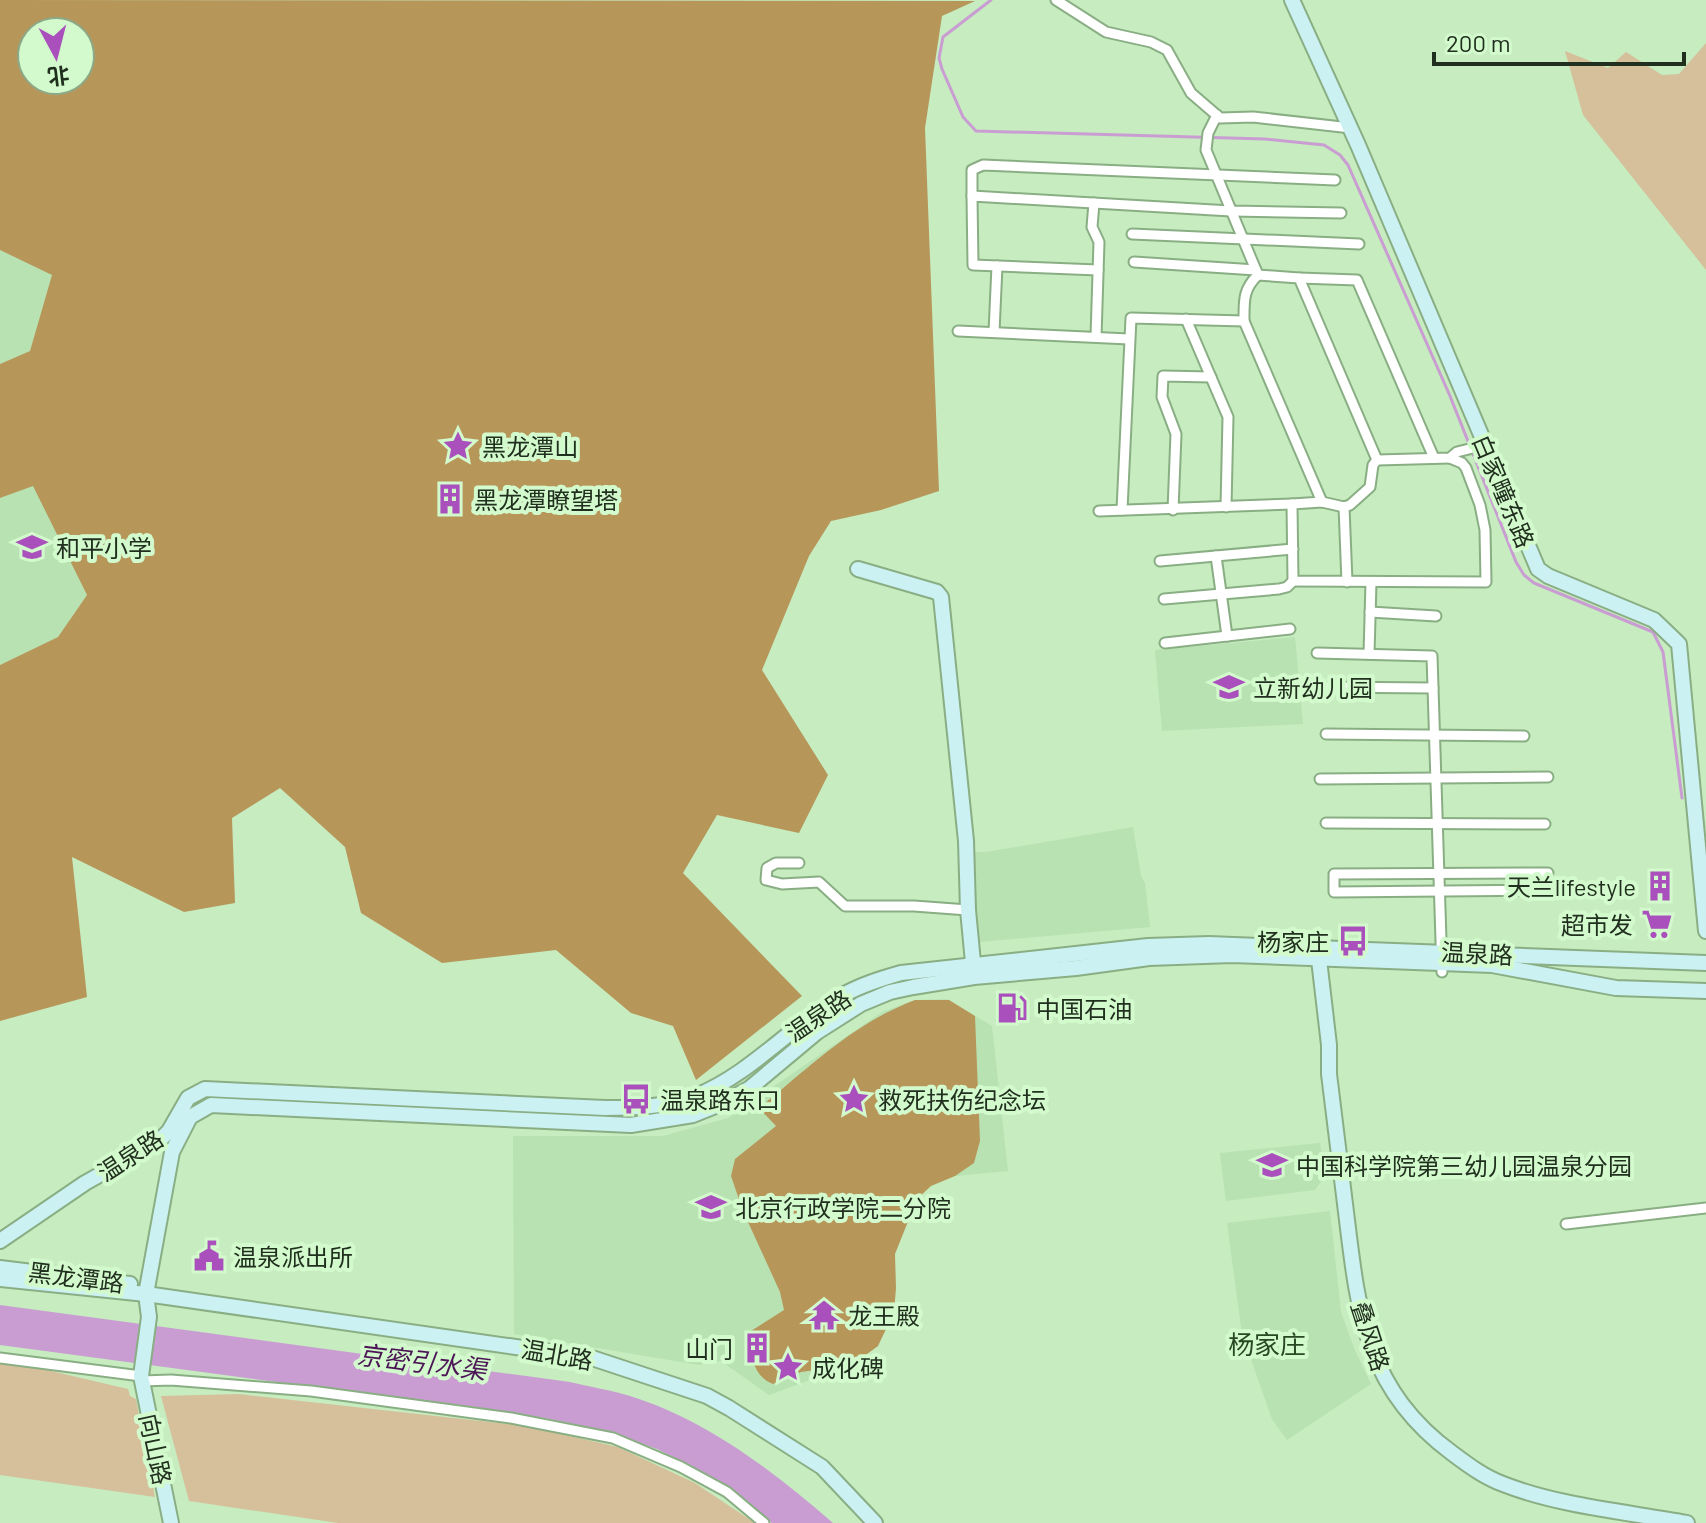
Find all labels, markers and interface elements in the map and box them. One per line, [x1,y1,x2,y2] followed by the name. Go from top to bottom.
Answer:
[16,16,96,96] north arrow
[1434,16,1684,66] scale bar
[1446,28,1511,57] text: 200 m
[46,63,71,91] text: 北
[441,429,475,463] place icon: 黑龙潭山
[1467,430,1541,552] street label: 白家疃东路
[482,432,578,461] place label: 黑龙潭山
[433,482,467,516] building icon: 黑龙潭瞭望塔
[474,485,618,514] place label: 黑龙潭瞭望塔
[15,530,49,564] school or university icon: 和平小学
[56,533,152,562] place label: 和平小学
[1212,670,1246,704] school or university icon: 立新幼儿园
[1253,673,1373,702] place label: 立新幼儿园
[1643,869,1677,903] building icon: 天兰lifestyle
[1507,872,1636,901] place label: 天兰lifestyle
[1640,907,1674,941] supermarket icon: 超市发
[1561,910,1633,939] place label: 超市发
[1336,924,1370,958] bus stop icon: 杨家庄
[1257,927,1329,956] place label: 杨家庄
[1440,937,1514,969] street label: 温泉路
[780,983,856,1047] street label: 温泉路
[995,991,1029,1025] fuel station icon: 中国石油
[1036,994,1132,1023] place label: 中国石油
[619,1082,653,1116] bus stop icon: 温泉路东口
[837,1082,871,1116] place icon: 救死扶伤纪念坛
[660,1085,780,1114] place label: 温泉路东口
[878,1085,1046,1114] place label: 救死扶伤纪念坛
[92,1123,168,1187] street label: 温泉路
[1255,1148,1289,1182] school or university icon: 中国科学院第三幼儿园温泉分园
[1296,1151,1632,1180] place label: 中国科学院第三幼儿园温泉分园
[694,1190,728,1224] school or university icon: 北京行政学院二分院
[735,1193,951,1222] place label: 北京行政学院二分院
[192,1239,226,1273] public building icon: 温泉派出所
[233,1242,353,1271] place label: 温泉派出所
[27,1257,125,1297] street label: 黑龙潭路
[1346,1297,1396,1375] street label: 叠风路
[807,1298,841,1332] temple icon: 龙王殿
[848,1301,920,1330] place label: 龙王殿
[1228,1328,1306,1359] district label: 杨家庄
[740,1331,774,1365] building icon: 山门
[519,1333,595,1375] street label: 温北路
[685,1334,733,1363] place label: 山门
[356,1338,492,1385] water label: 京密引水渠
[771,1350,805,1384] place icon: 成化碑
[812,1353,884,1382] place label: 成化碑
[134,1411,178,1487] street label: 向山路

